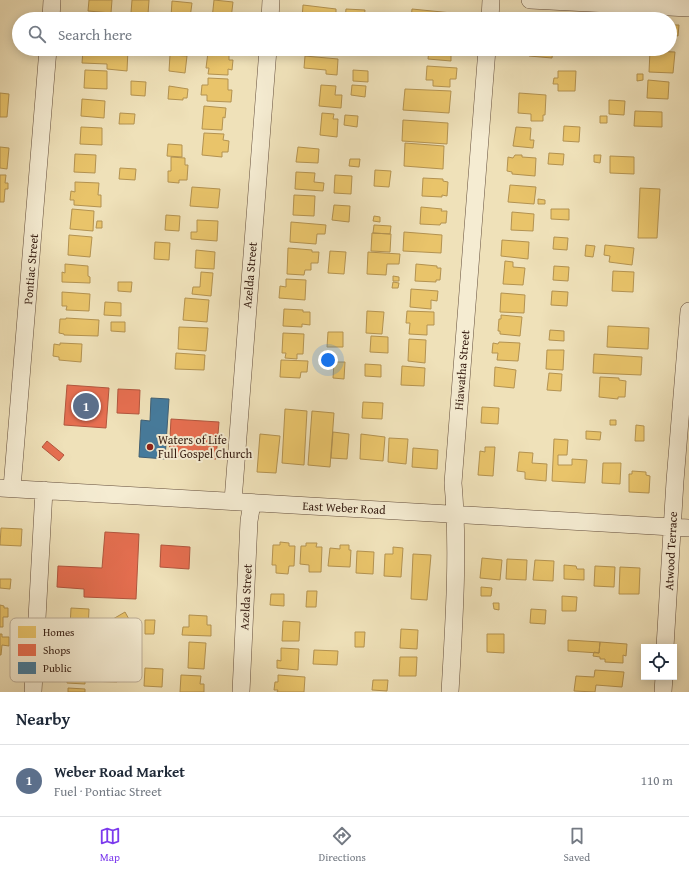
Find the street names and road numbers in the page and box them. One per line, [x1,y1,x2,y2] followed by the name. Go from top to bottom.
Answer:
[19,232,42,305] street label: Pontiac Street
[238,240,261,309] street label: Azelda Street
[450,328,474,411] street label: Hiawatha Street
[302,497,387,518] street label: East Weber Road
[660,511,681,591] street label: Atwood Terrace
[235,563,256,631] street label: Azelda Street

